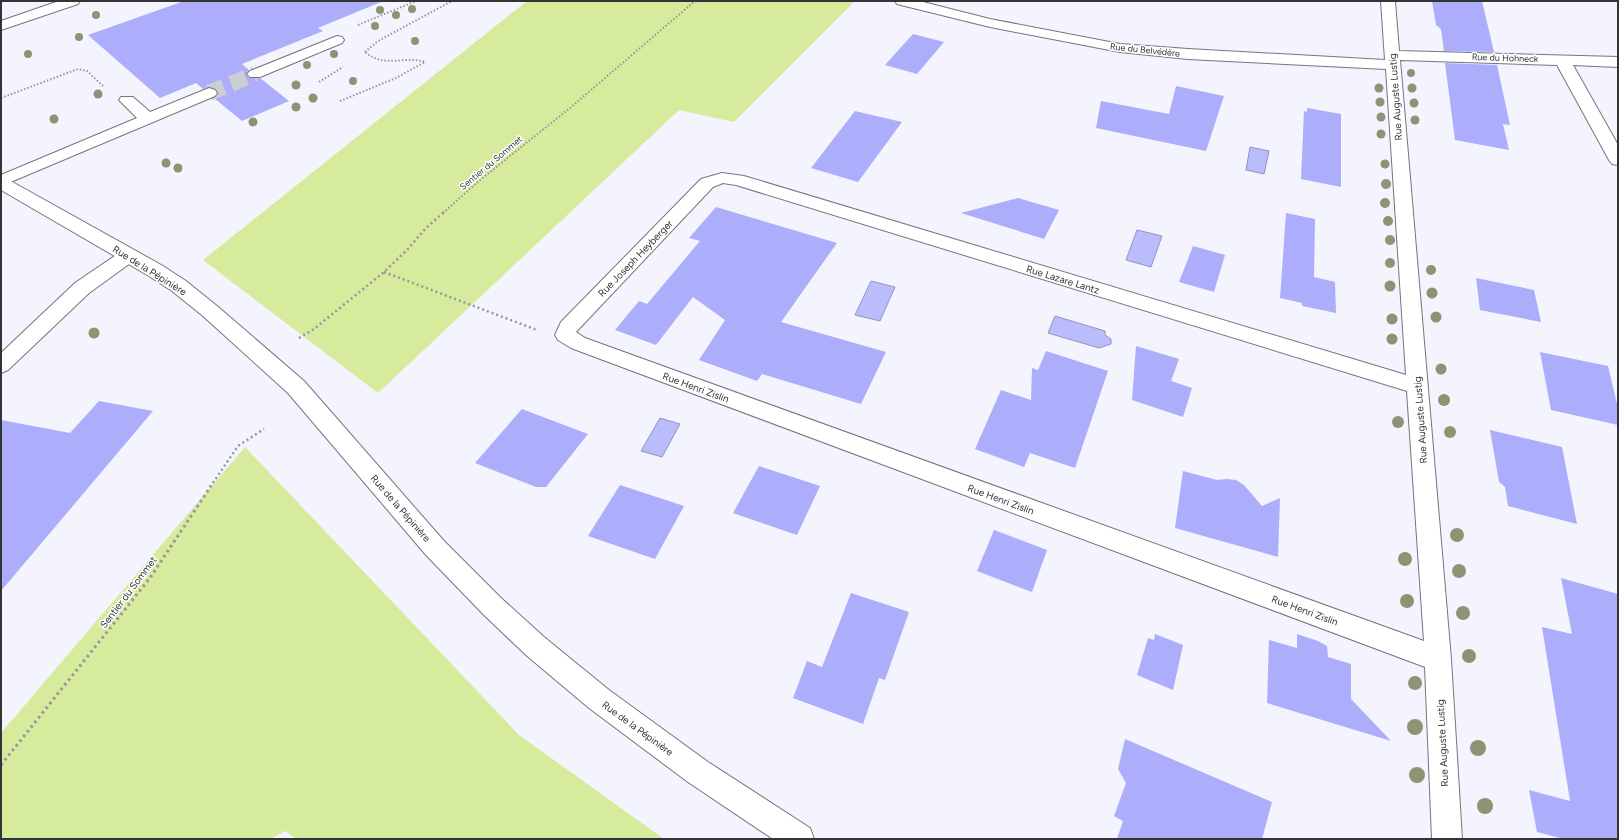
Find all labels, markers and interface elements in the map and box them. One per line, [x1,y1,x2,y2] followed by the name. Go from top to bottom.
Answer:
[1109,40,1181,59] street label: Rue du Belvédère
[1472,51,1539,64] street label: Rue du Hohneck
[1386,53,1405,141] street label: Rue Auguste Lustig
[457,133,525,192] street label: Sentier du Sommet
[595,217,676,300] street label: Rue Joseph Heyberger
[110,242,190,299] street label: Rue de la Pépinière
[1025,262,1101,297] street label: Rue Lazare Lantz
[661,369,731,406] street label: Rue Henri Zislin
[1411,376,1430,464] street label: Rue Auguste Lustig
[368,472,434,545] street label: Rue de la Pépinière
[966,481,1036,518] street label: Rue Henri Zislin
[97,554,160,631] street label: Sentier du Sommet
[1270,592,1340,629] street label: Rue Henri Zislin
[600,698,676,759] street label: Rue de la Pépinière
[1434,699,1451,787] street label: Rue Auguste Lustig

